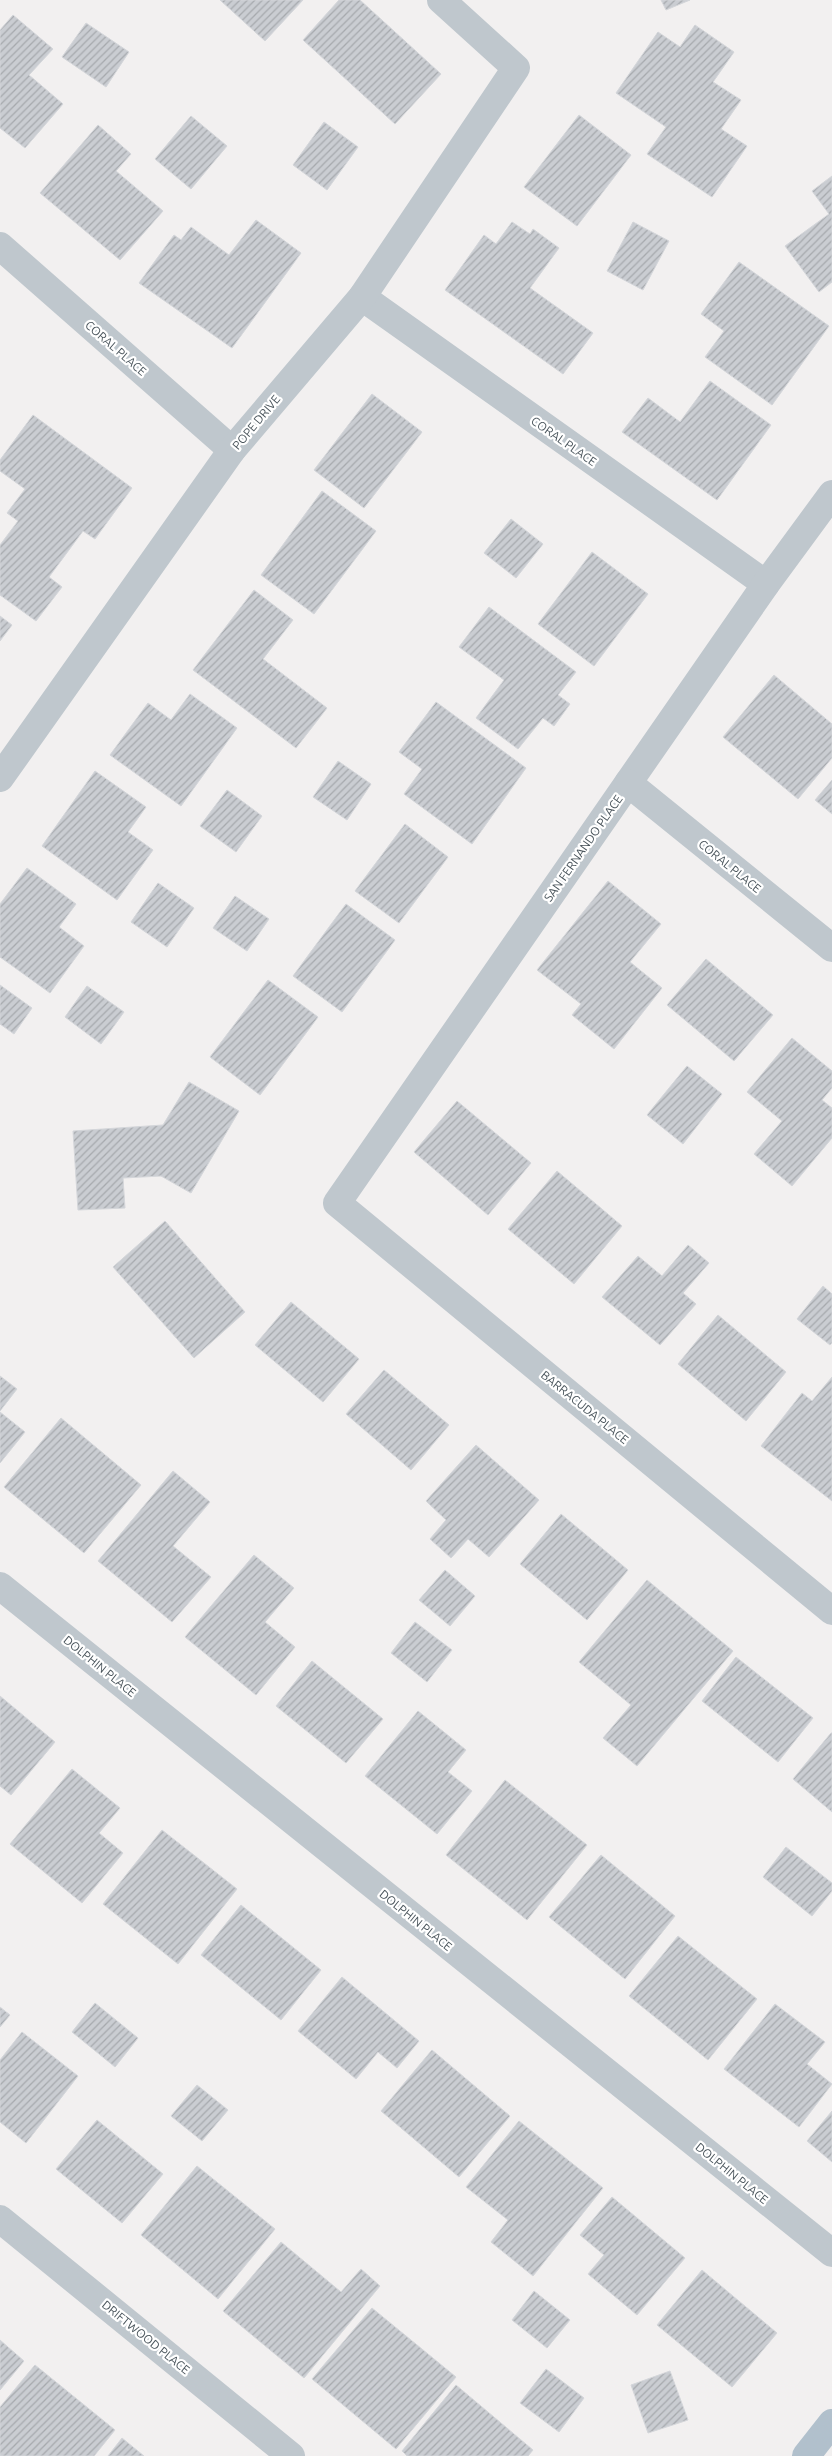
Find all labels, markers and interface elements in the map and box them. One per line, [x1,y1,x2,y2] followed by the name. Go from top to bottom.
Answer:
[83,318,149,378] street label: CORAL PLACE
[230,392,283,452] street label: POPE DRIVE
[529,414,599,468] street label: CORAL PLACE
[541,792,625,904] street label: SAN FERNANDO PLACE
[696,837,764,895] street label: CORAL PLACE
[539,1368,631,1446] street label: BARRACUDA PLACE
[61,1633,139,1699] street label: DOLPHIN PLACE
[377,1887,455,1953] street label: DOLPHIN PLACE
[693,2140,771,2206] street label: DOLPHIN PLACE
[100,2298,193,2376] street label: DRIFTWOOD PLACE

